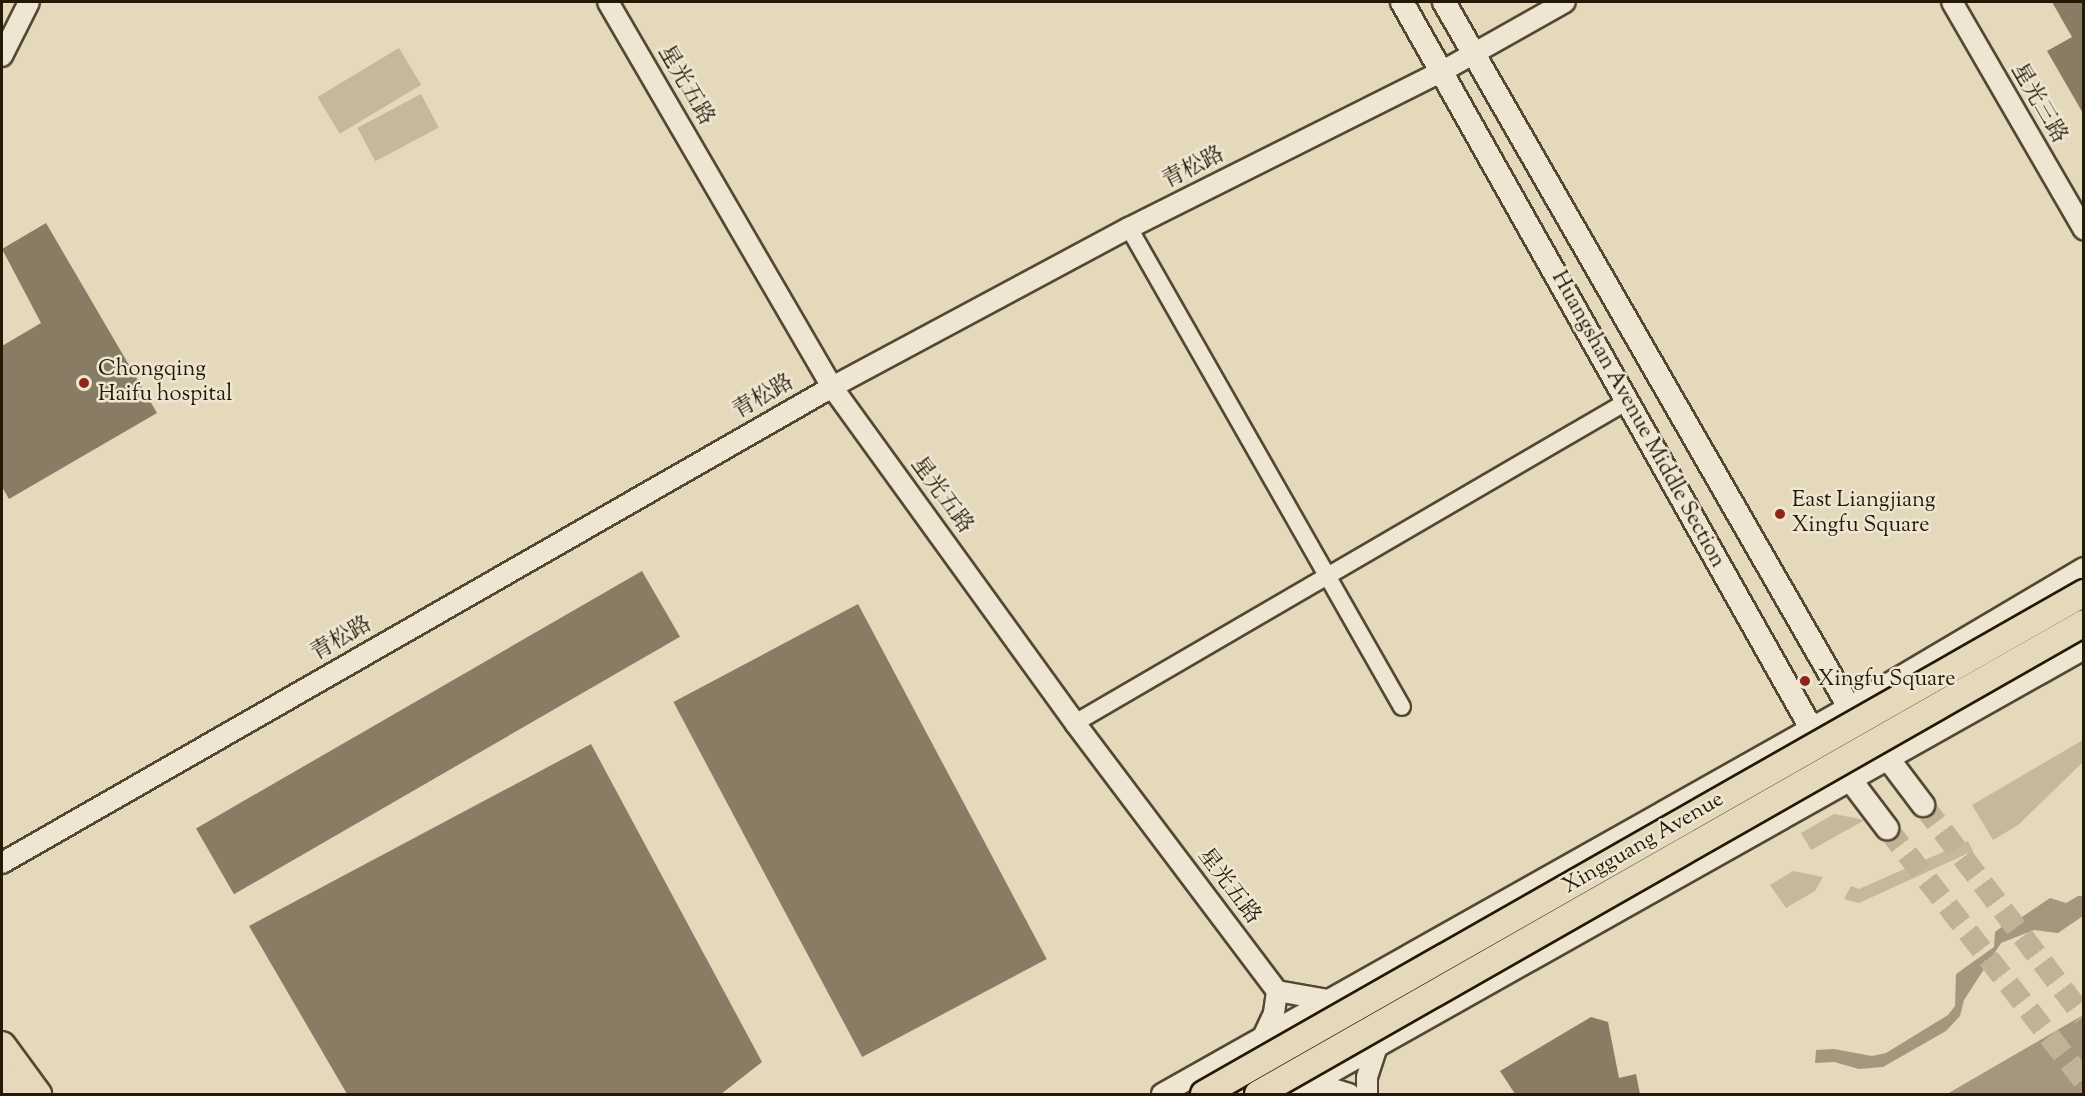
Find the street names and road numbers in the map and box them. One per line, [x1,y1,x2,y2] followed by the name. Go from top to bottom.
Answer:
[652,41,718,131] street label: 星光五路
[2005,59,2071,149] street label: 星光三路
[1159,142,1229,196] street label: 青松路
[1544,267,1730,573] street label: Huangshan Avenue Middle Section
[729,370,799,426] street label: 青松路
[904,453,978,539] street label: 星光五路
[307,612,377,668] street label: 青松路
[1559,787,1729,901] street label: Xingguang Avenue
[1191,844,1265,930] street label: 星光五路

